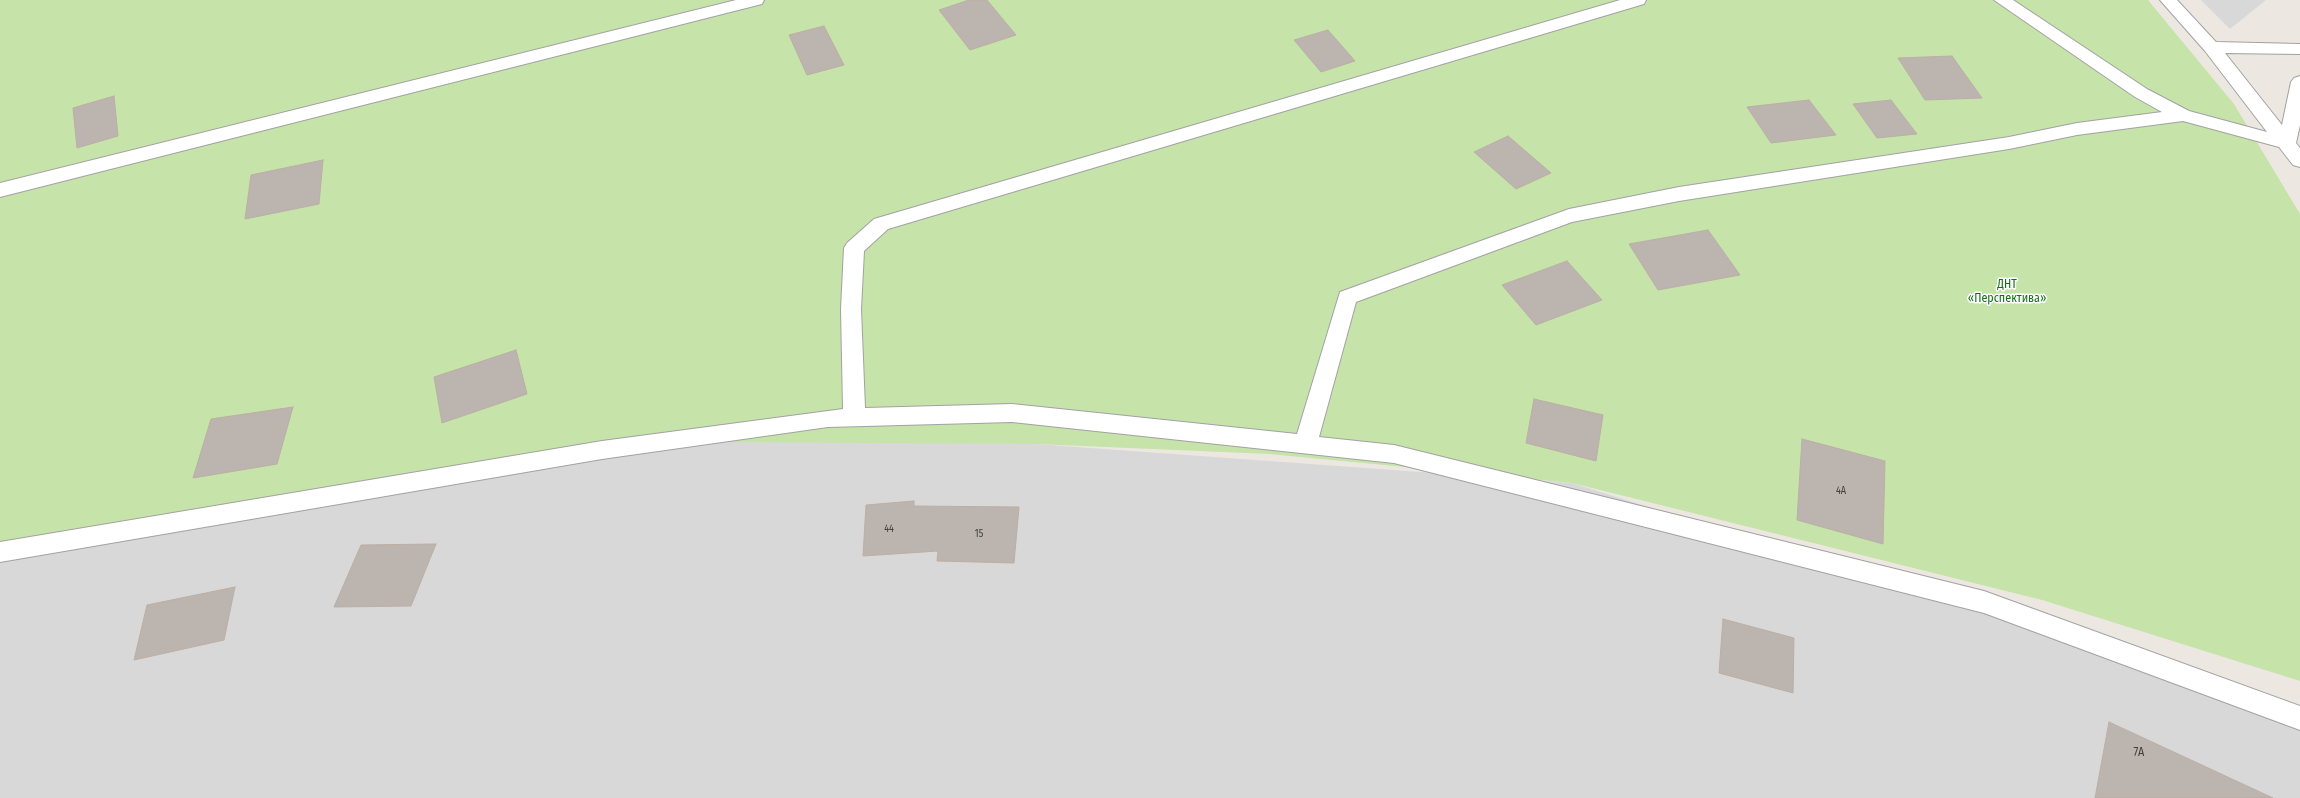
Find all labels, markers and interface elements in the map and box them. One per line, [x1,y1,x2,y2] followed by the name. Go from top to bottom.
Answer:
[1968,278,2046,306] park label: ДНТ «Перспектива»
[1836,485,1846,497] house number: 4А
[884,523,894,535] house number: 44
[975,528,983,540] house number: 15
[2134,746,2144,760] house number: 7А

